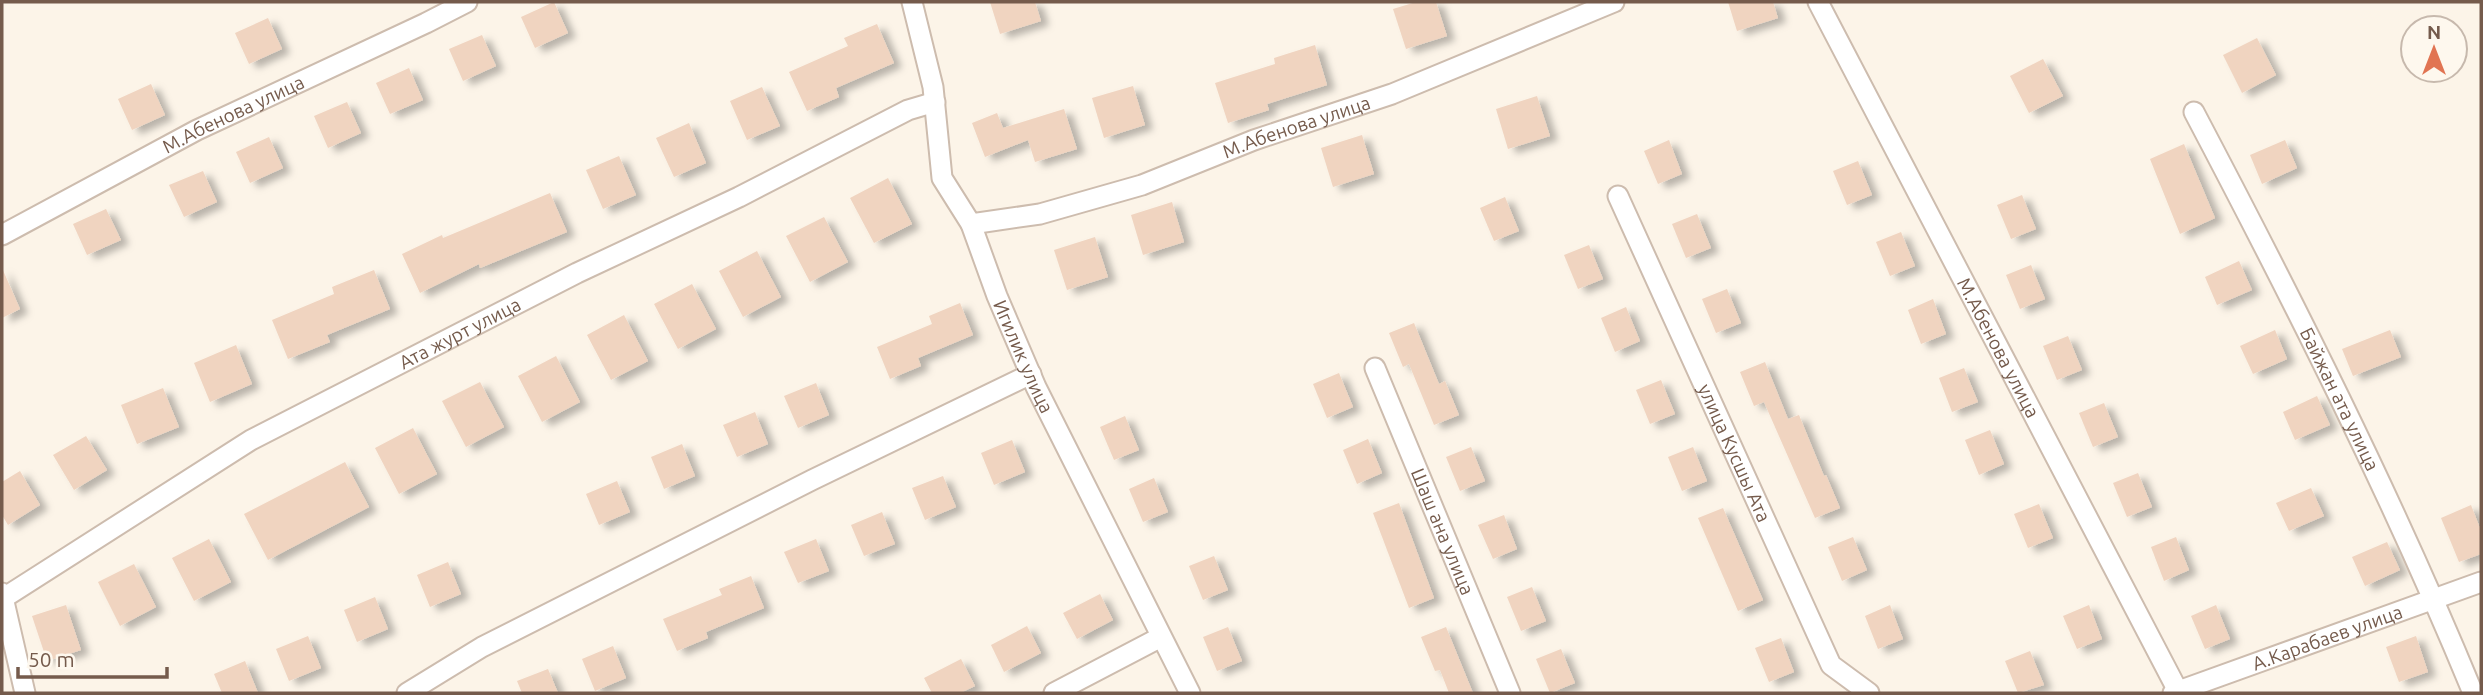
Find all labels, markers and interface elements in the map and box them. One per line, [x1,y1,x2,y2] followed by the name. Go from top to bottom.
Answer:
[2399,14,2469,84] north arrow
[2427,21,2441,43] text: N
[158,71,308,158] street label: М.Абенова улица
[1219,91,1373,162] street label: М.Абенова улица
[1953,274,2044,421] street label: М.Абенова улица
[395,293,524,373] street label: Ата журт улица
[989,297,1058,417] street label: Игилик улица
[2296,324,2384,474] street label: Байжан ата улица
[1694,380,1775,525] street label: улица Кусшы Ата
[1407,465,1479,598] street label: Шаш ана улица
[2249,600,2405,675] street label: А.Карабаев улица
[18,636,166,680] scale bar
[28,647,75,671] text: 50 m

